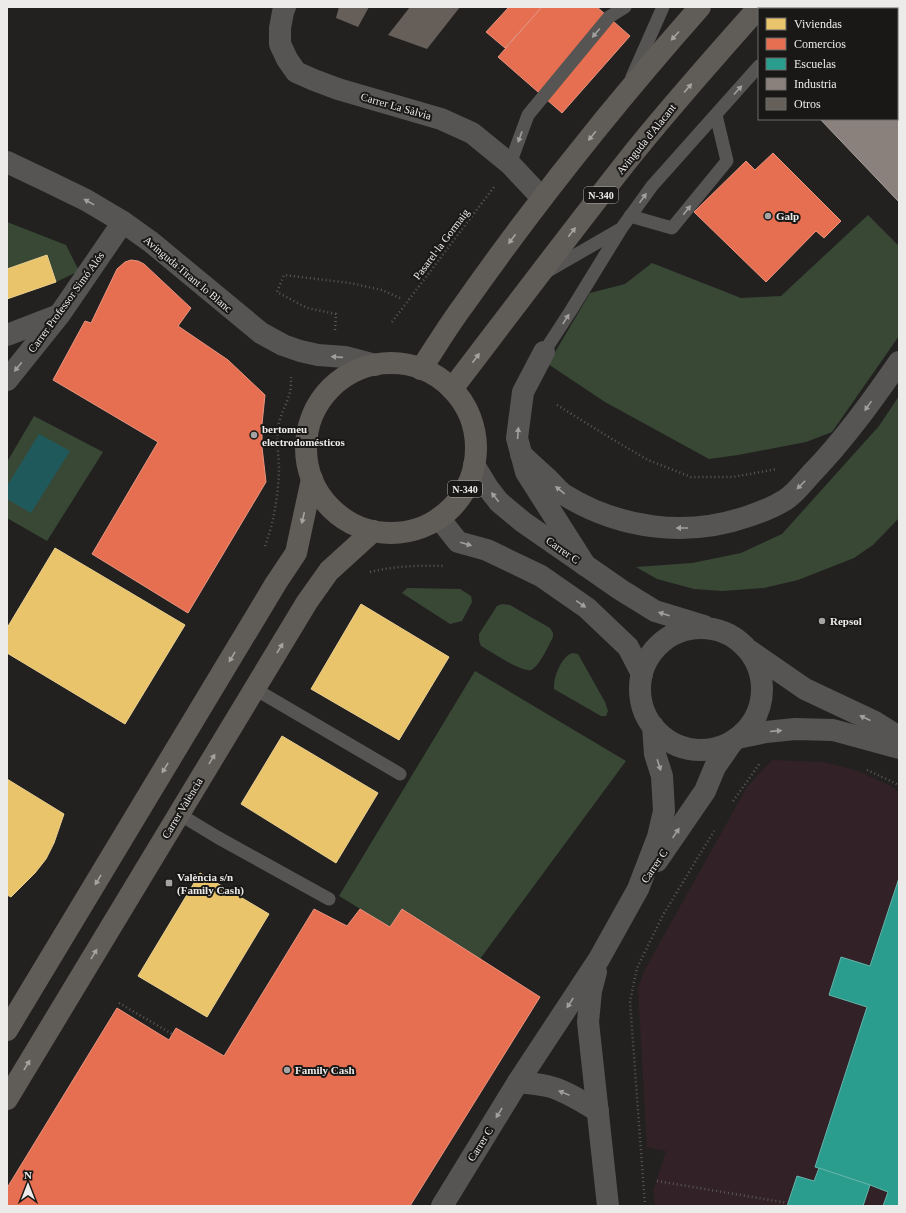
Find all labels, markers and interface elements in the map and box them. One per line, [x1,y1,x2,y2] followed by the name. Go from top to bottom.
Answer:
[758,8,898,120] legend
[794,17,842,31] text: Viviendas
[592,27,601,38] one-way arrow
[670,31,679,41] one-way arrow
[794,37,846,51] text: Comercios
[794,57,836,71] text: Escuelas
[794,77,837,91] text: Industria
[684,82,693,93] one-way arrow
[733,85,743,95] one-way arrow
[359,90,433,122] street label: Carrer La Sàlvia
[794,97,821,111] text: Otros
[614,101,678,177] street label: Avinguda d'Alacant
[517,131,523,143] one-way arrow
[587,131,596,142] one-way arrow
[584,187,618,203] road number: N-340
[639,193,647,204] one-way arrow
[83,199,95,206] one-way arrow
[682,204,691,215] one-way arrow
[411,206,472,282] street label: Pasarel·la Gormaig
[776,210,799,222] place label: Galp
[763,211,773,221] marker: Galp
[567,227,576,238] one-way arrow
[142,234,235,314] street label: Avinguda Tirant lo Blanc
[508,234,516,245] one-way arrow
[25,249,107,355] street label: Carrer Professor Simó Alós
[562,314,569,325] one-way arrow
[472,352,480,363] one-way arrow
[331,353,343,360] one-way arrow
[14,361,22,372] one-way arrow
[864,401,872,412] one-way arrow
[262,423,346,448] place label: bertomeu electrodomésticos
[514,427,521,439] one-way arrow
[249,430,259,440] marker: bertomeu electrodomésticos
[796,480,806,490] one-way arrow
[448,481,482,497] road number: N-340
[555,486,565,495] one-way arrow
[491,491,499,502] one-way arrow
[300,511,306,524] one-way arrow
[675,525,688,531] one-way arrow
[544,534,582,566] street label: Carrer C
[460,542,473,548] one-way arrow
[576,600,586,608] one-way arrow
[658,611,670,617] one-way arrow
[830,615,862,627] place label: Repsol
[817,616,827,626] marker: Repsol
[276,643,284,653] one-way arrow
[228,652,236,662] one-way arrow
[859,715,871,721] one-way arrow
[770,728,782,734] one-way arrow
[208,754,216,764] one-way arrow
[656,759,662,771] one-way arrow
[162,762,169,774] one-way arrow
[159,775,205,840] street label: Carrer València
[672,828,680,839] one-way arrow
[638,847,670,885] street label: Carrer C
[177,871,244,897] place label: València s/n (Family Cash)
[95,874,102,886] one-way arrow
[164,878,174,888] marker: València s/n (Family Cash)
[91,948,98,960] one-way arrow
[566,998,574,1009] one-way arrow
[24,1059,31,1071] one-way arrow
[295,1064,355,1076] place label: Family Cash
[282,1065,292,1075] marker: Family Cash
[557,1089,569,1095] one-way arrow
[495,1108,503,1118] one-way arrow
[465,1125,495,1163] street label: Carrer C
[8,1165,48,1205] north arrow
[24,1169,32,1181] text: N

